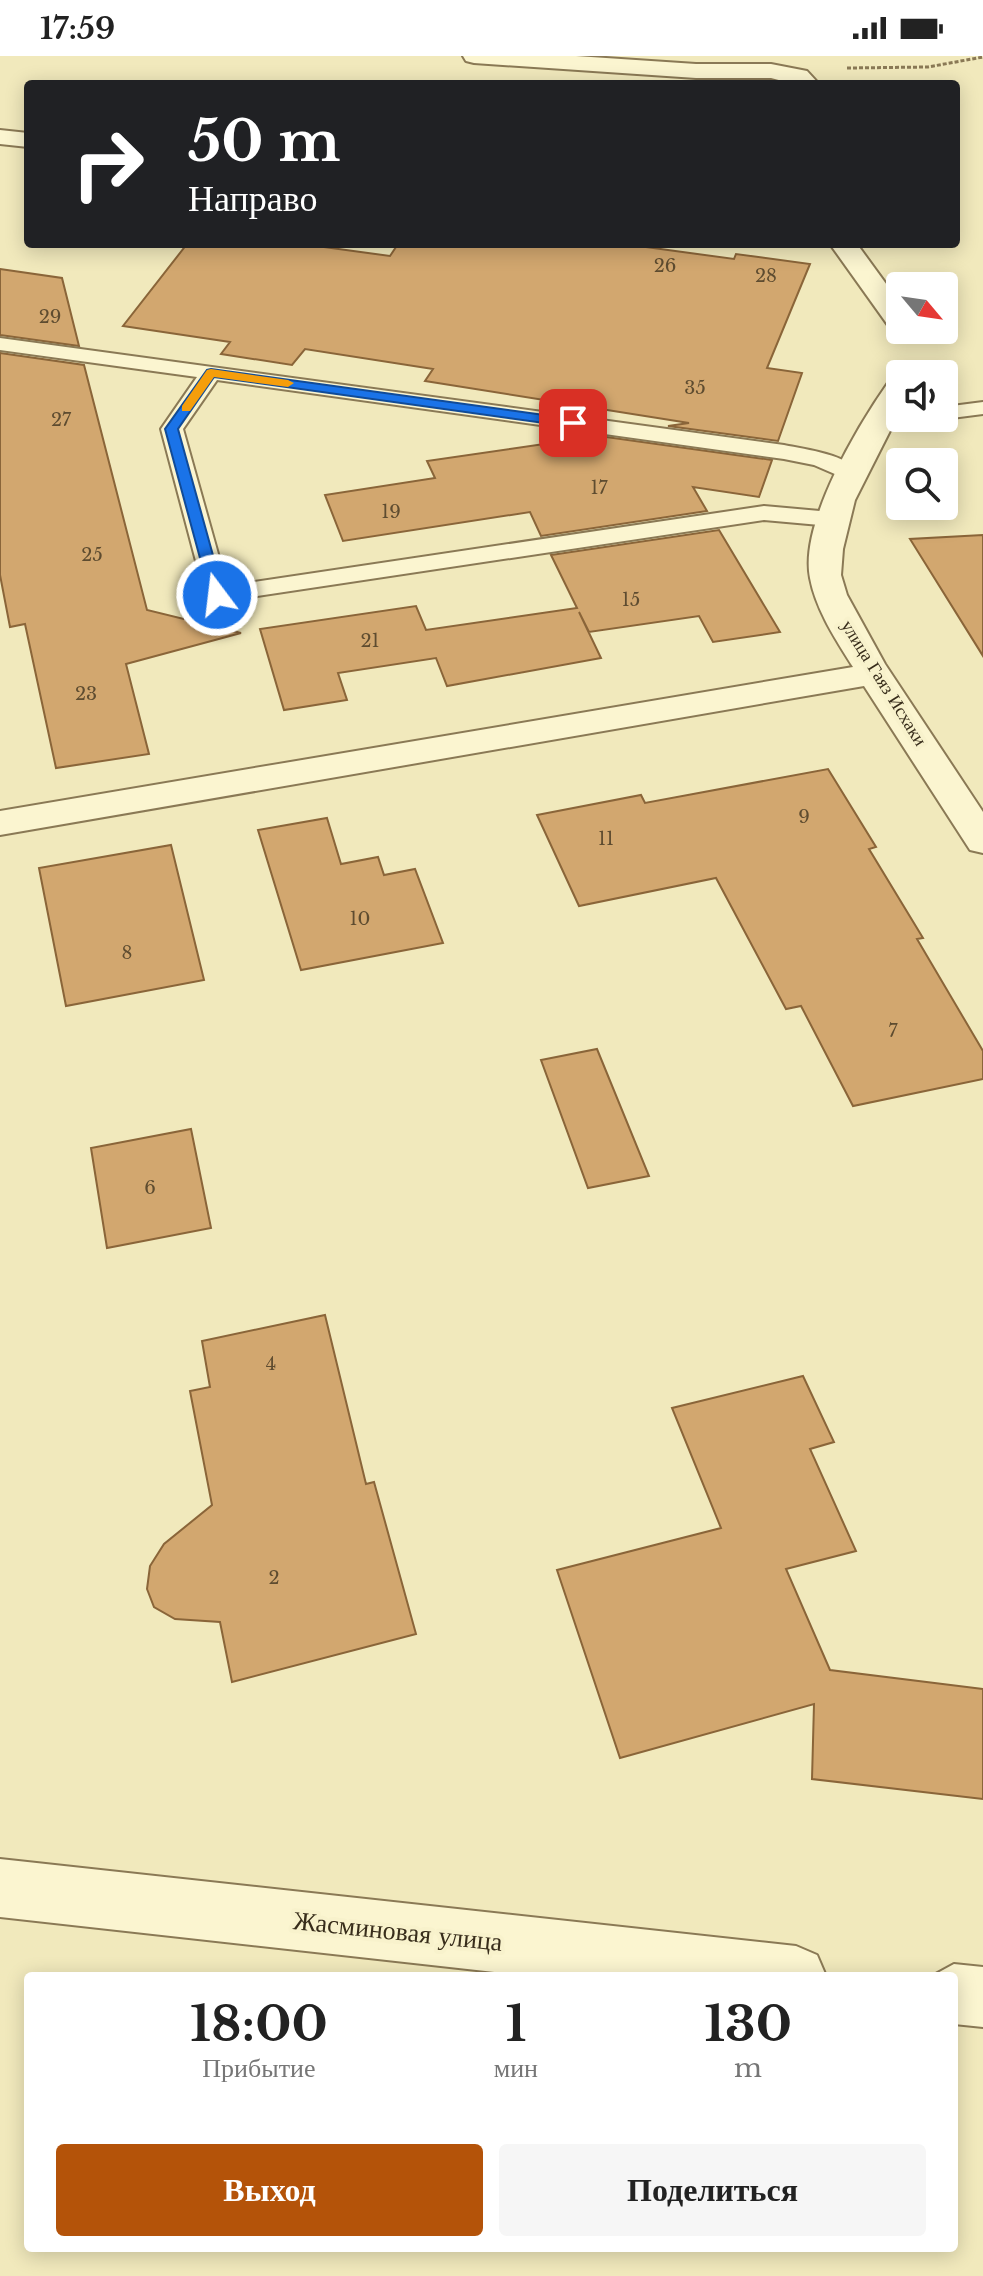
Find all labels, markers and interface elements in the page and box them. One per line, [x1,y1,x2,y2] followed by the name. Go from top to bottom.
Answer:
[40,10,115,47] text: 17:59
[188,107,340,176] text: 50 m
[56,112,160,216] icon: right
[188,176,318,221] text: Направо
[654,255,676,277] house number: 26
[755,265,777,287] house number: 28
[886,272,958,344] north arrow
[886,272,958,520] map controls
[39,306,61,328] house number: 29
[886,360,958,432] button: sound
[684,377,706,399] house number: 35
[539,389,607,457] pin
[551,401,595,445] icon: arrive
[51,409,72,431] house number: 27
[886,448,958,520] button: search
[590,477,608,499] house number: 17
[381,501,401,523] house number: 19
[81,544,103,566] house number: 25
[175,553,259,637] position arrow
[622,589,640,611] house number: 15
[837,616,932,750] street label: улица Гаяз Исхаки
[360,630,380,652] house number: 21
[75,683,97,705] house number: 23
[798,806,810,828] house number: 9
[598,828,614,850] house number: 11
[350,908,370,930] house number: 10
[122,942,132,964] house number: 8
[888,1020,898,1042] house number: 7
[144,1177,156,1199] house number: 6
[266,1353,276,1375] house number: 4
[268,1567,280,1589] house number: 2
[292,1904,505,1958] street label: Жасминовая улица
[190,1994,328,2054] text: 18:00
[505,1994,526,2054] text: 1
[704,1994,792,2054] text: 130
[202,2052,315,2084] text: Прибытие
[494,2052,538,2084] text: мин
[734,2052,762,2084] text: m
[56,2144,483,2236] button: Выход
[499,2144,926,2236] button: Поделиться

